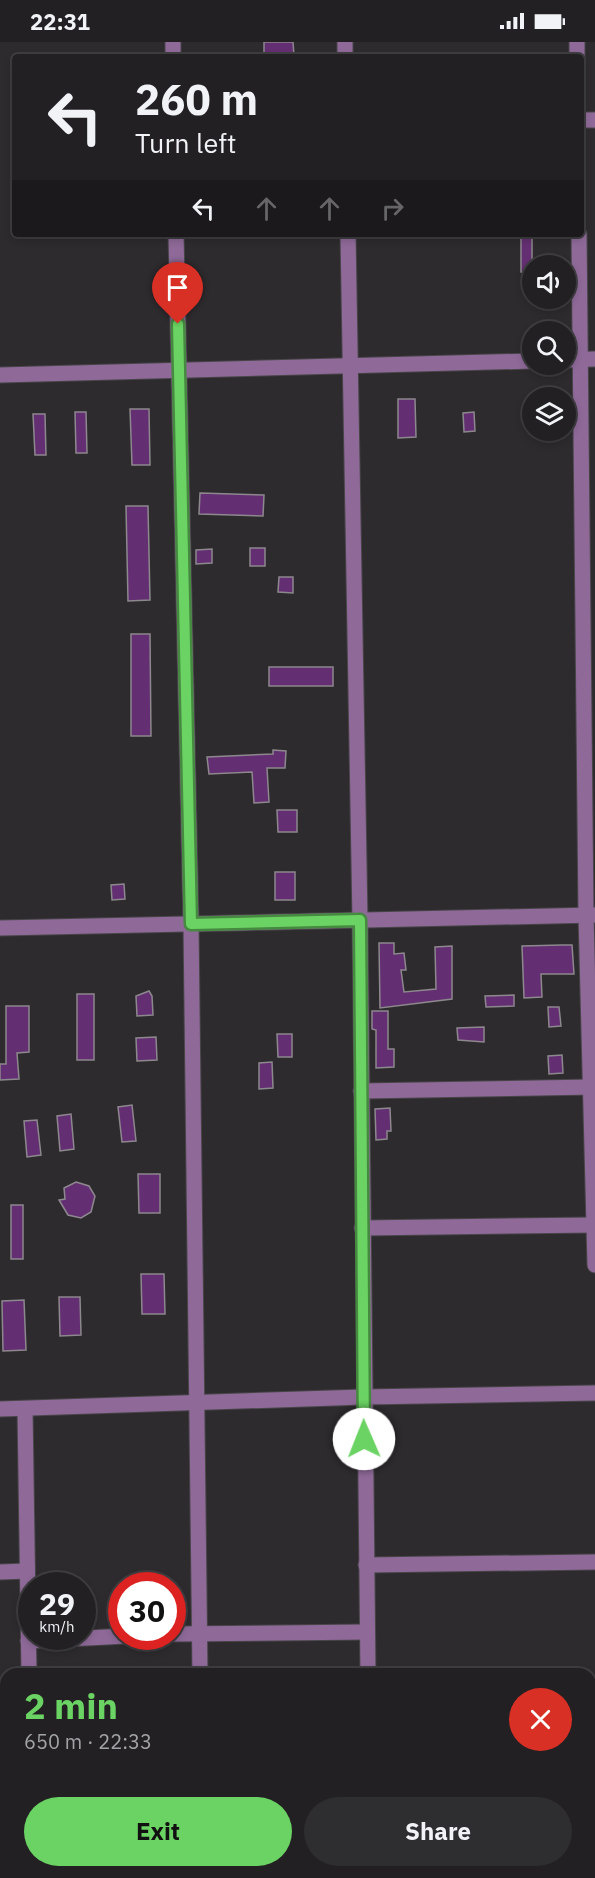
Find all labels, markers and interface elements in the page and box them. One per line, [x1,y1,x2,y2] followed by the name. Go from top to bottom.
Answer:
[30,7,90,36] text: 22:31
[135,72,258,127] text: 260 m
[36,78,114,156] icon: left
[135,125,236,160] text: Turn left
[187,192,220,225] icon: left
[250,192,283,225] icon: ahead
[313,192,346,225] icon: ahead
[376,192,409,225] icon: right
[522,255,576,441] map controls
[522,255,576,309] button: sound
[152,262,203,324] pin
[161,271,194,304] icon: arrive
[522,321,576,375] button: search
[522,387,576,441] button: layers
[332,1407,396,1471] position arrow
[108,1572,186,1650] speed limit sign: 30
[39,1584,75,1623] text: 29
[39,1617,75,1636] text: km/h
[24,1682,118,1729] text: 2 min
[509,1688,572,1751] button: close
[24,1728,152,1755] text: 650 m · 22:33
[24,1797,292,1866] button: Exit
[304,1797,572,1866] button: Share

